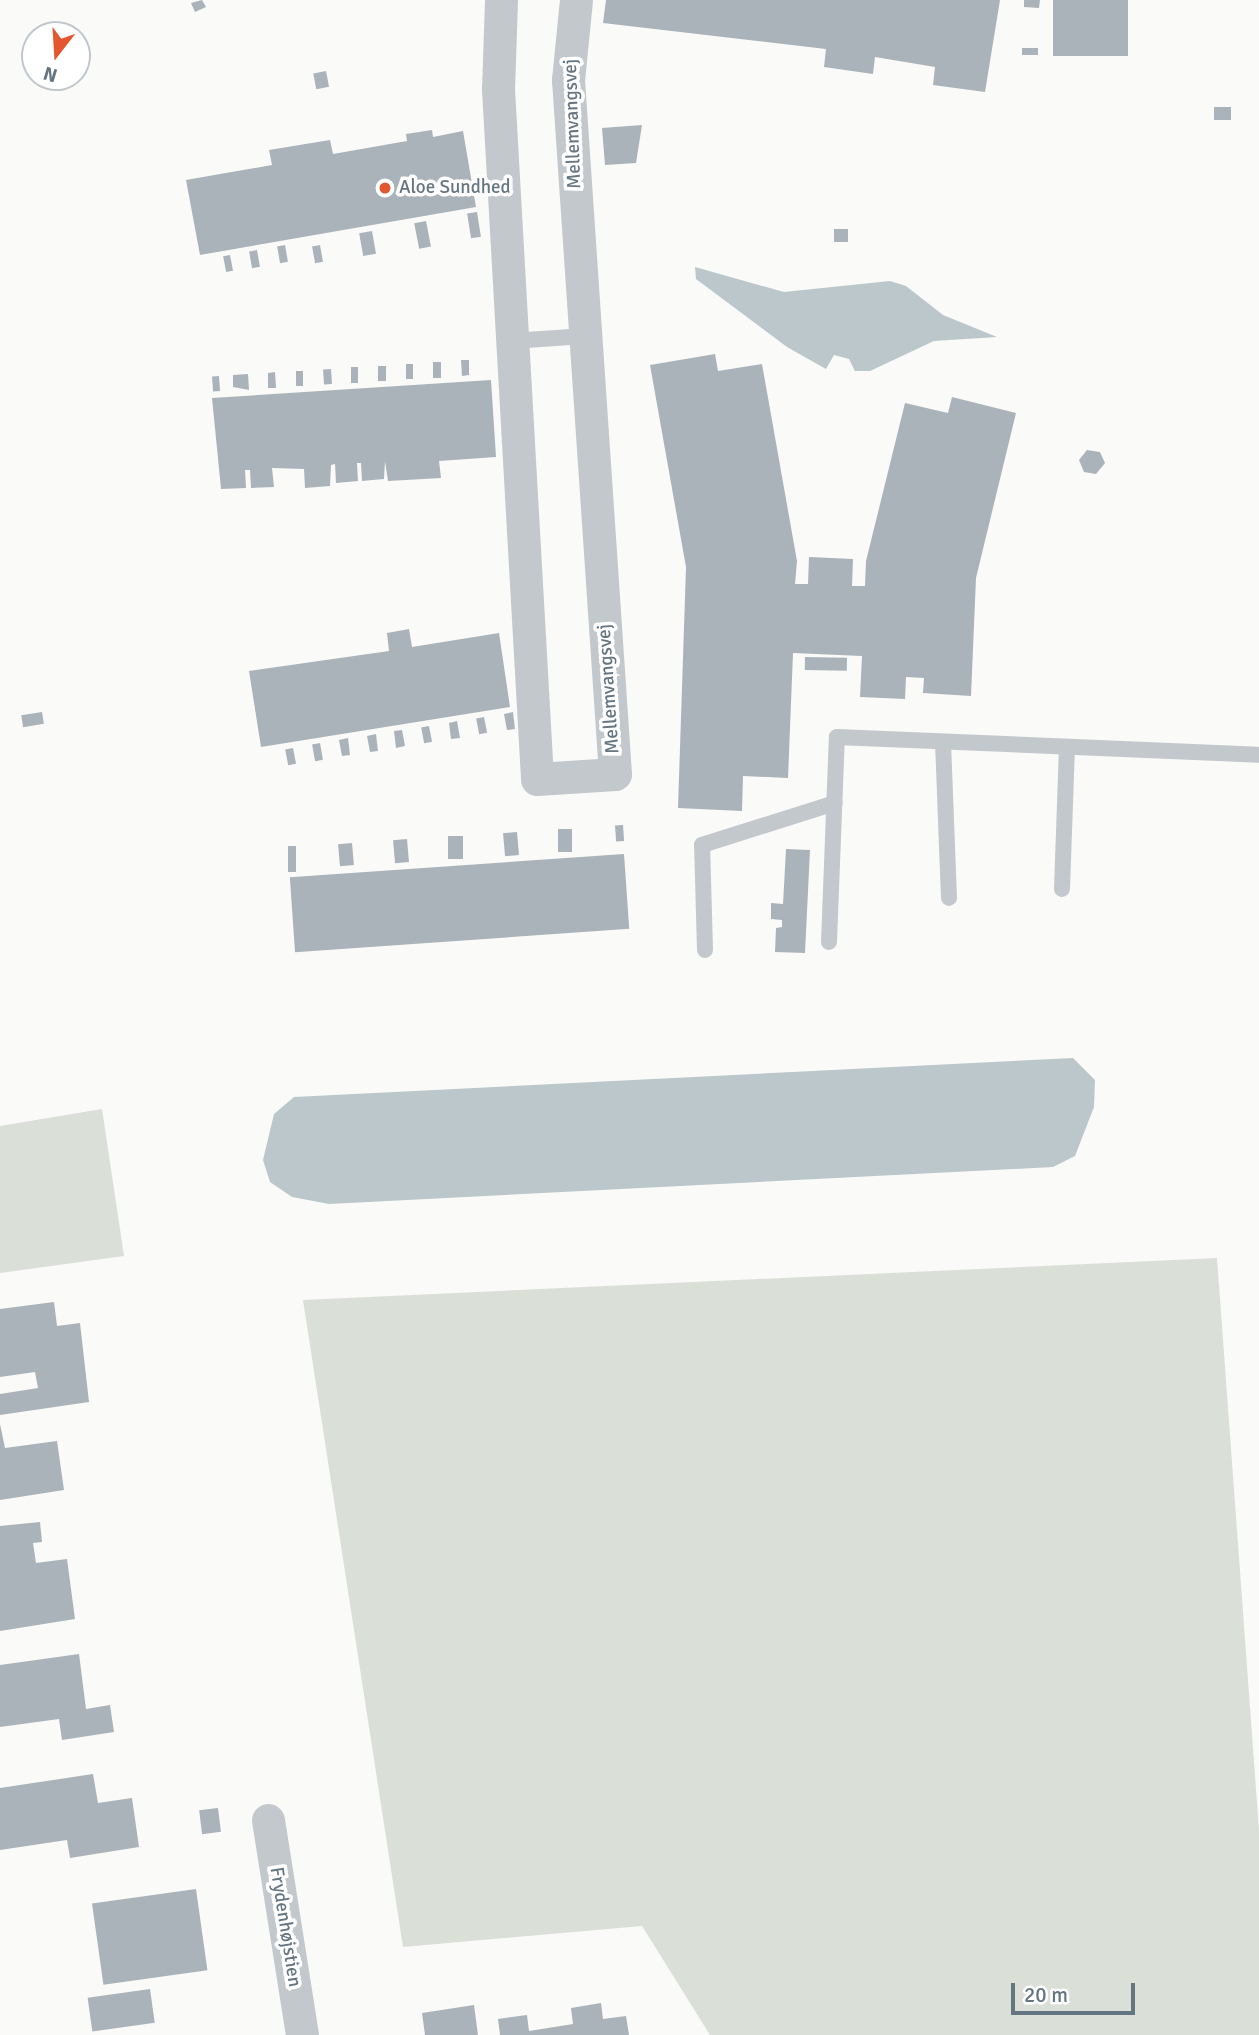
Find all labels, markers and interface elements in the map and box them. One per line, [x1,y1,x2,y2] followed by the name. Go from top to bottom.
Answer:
[21,21,91,91] north arrow
[559,59,587,189] street label: Mellemvangsvej
[41,61,60,88] text: N
[399,177,511,199] place label: Aloe Sundhed
[377,180,393,196] marker: Aloe Sundhed
[593,623,625,755] street label: Mellemvangsvej
[264,1865,306,1989] street label: Frydenhøjstien
[1014,1968,1138,2012] scale bar
[1024,1982,1068,2008] text: 20 m

